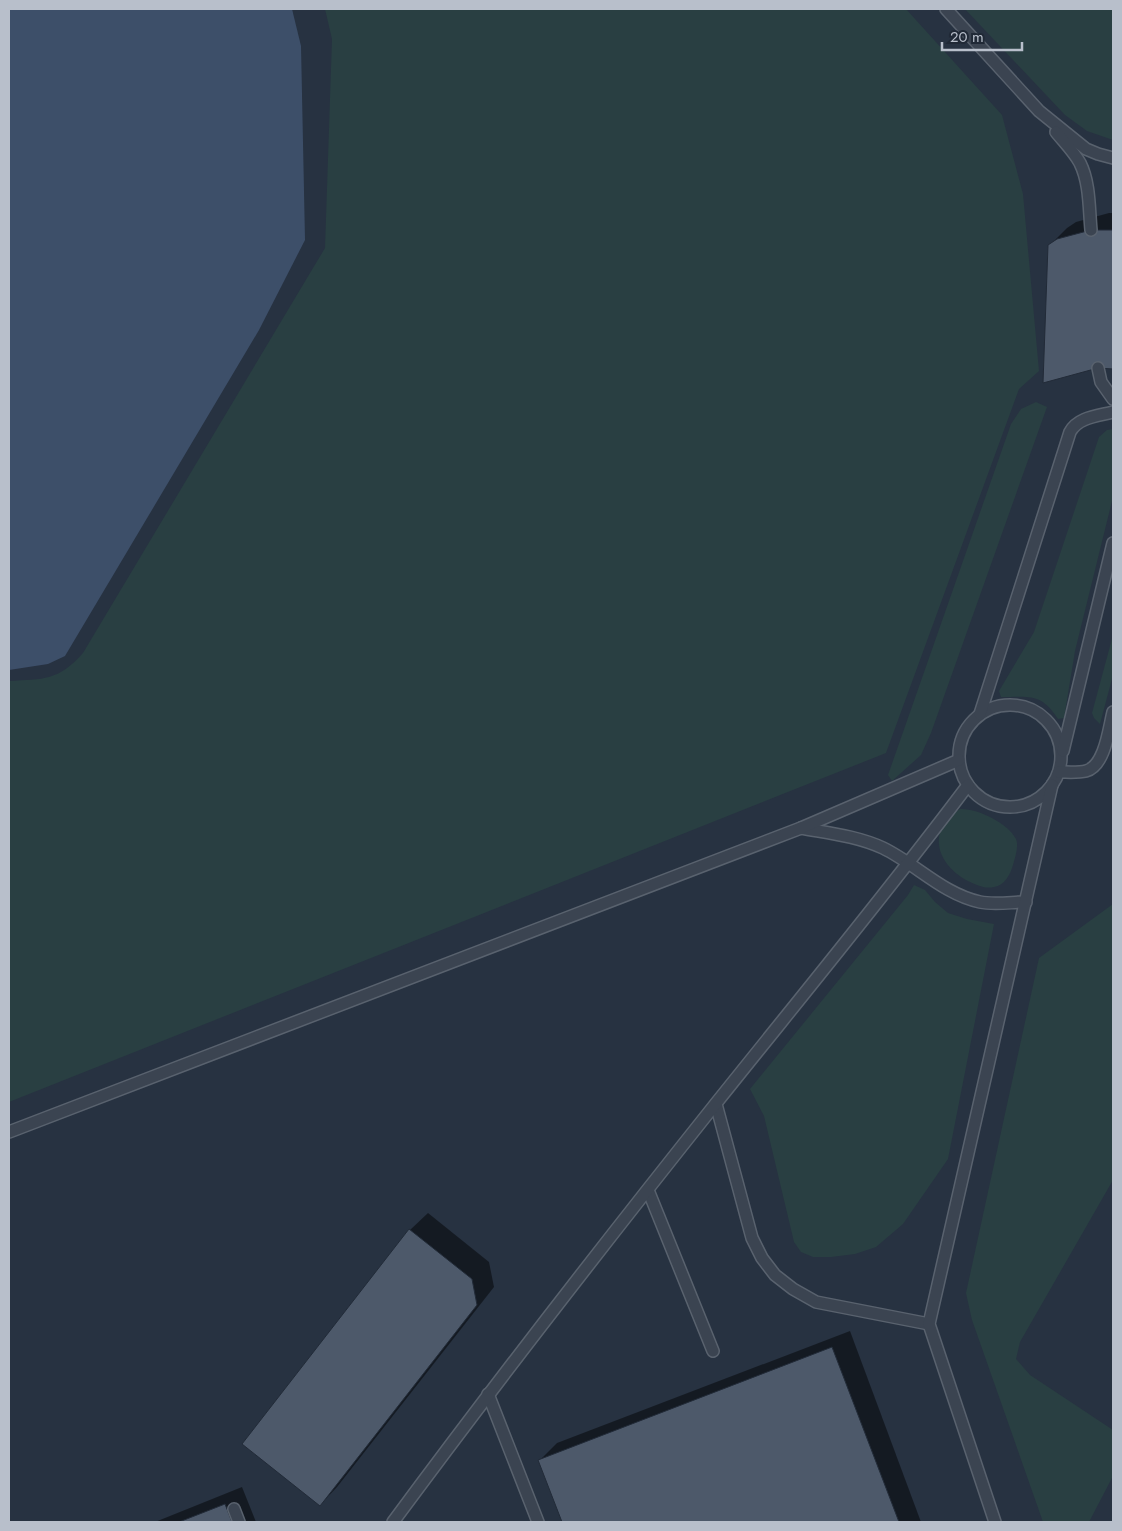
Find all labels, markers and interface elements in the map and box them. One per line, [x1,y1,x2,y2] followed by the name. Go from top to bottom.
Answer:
[942,20,1022,52] scale bar
[950,26,984,48] text: 20 m

